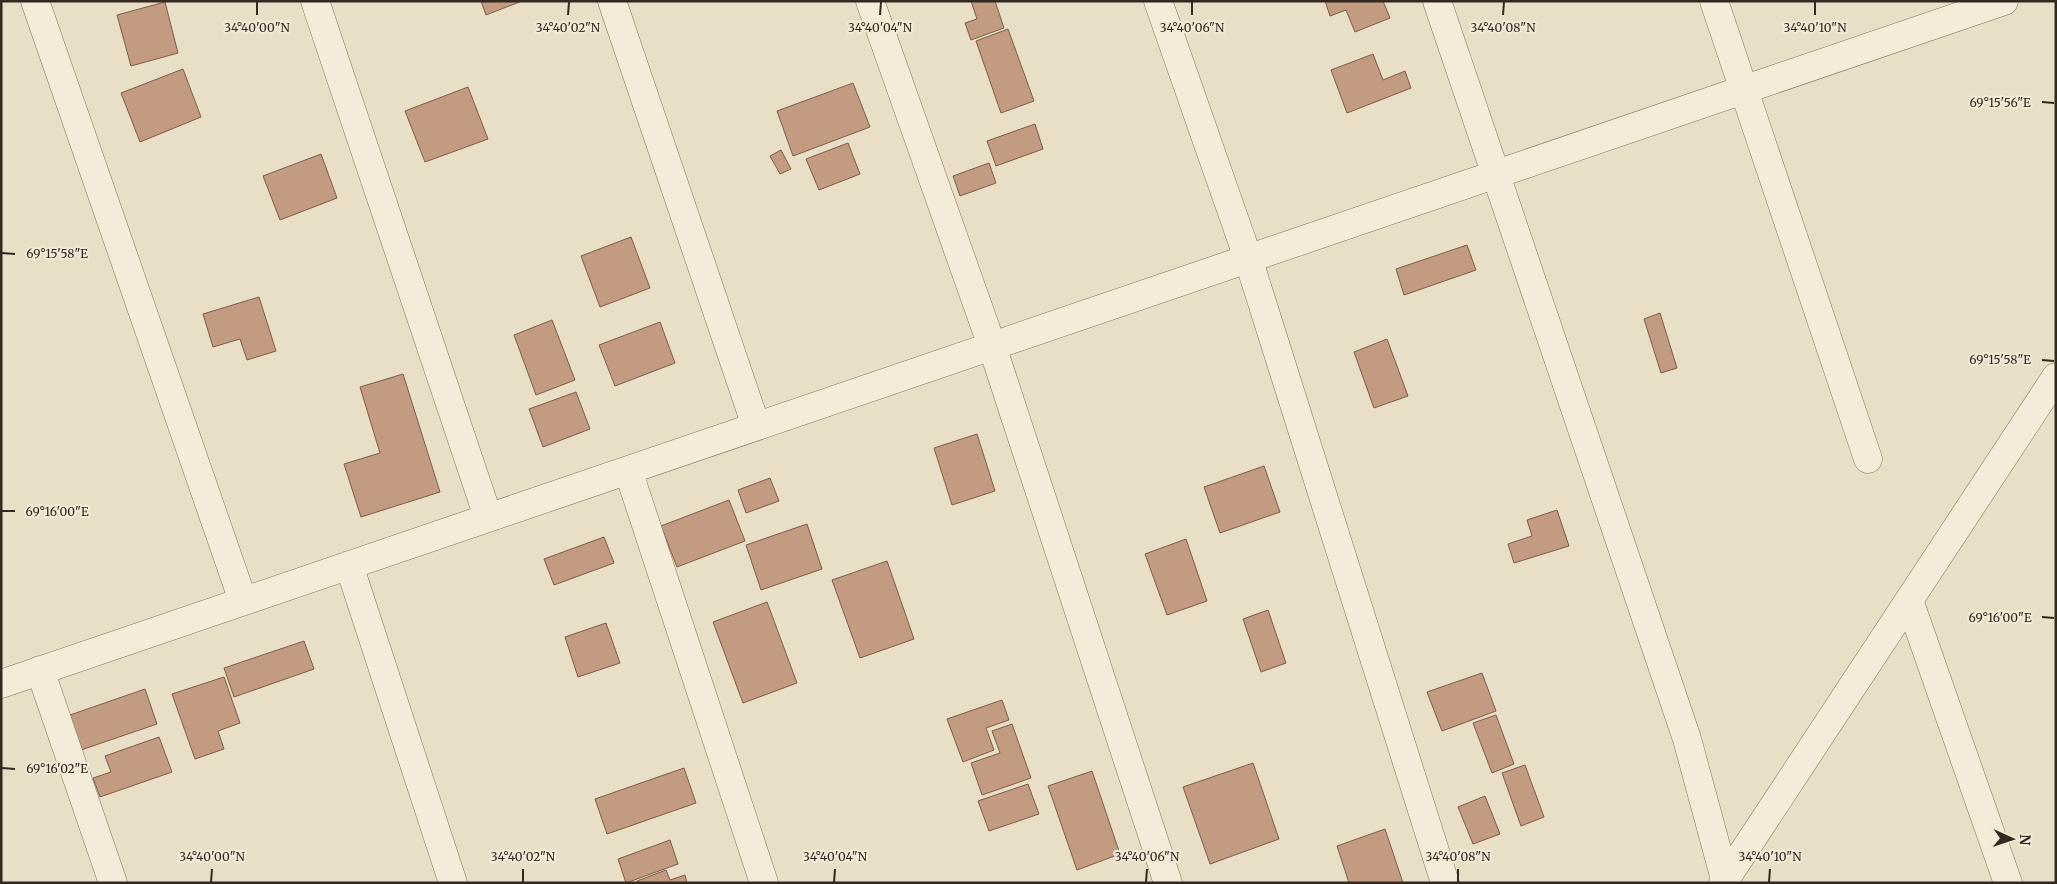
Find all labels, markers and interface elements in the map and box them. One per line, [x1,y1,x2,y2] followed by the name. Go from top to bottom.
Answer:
[224,20,291,35] text: 34°40'00"N
[536,20,601,35] text: 34°40'02"N
[848,20,913,35] text: 34°40'04"N
[1160,20,1225,35] text: 34°40'06"N
[1471,20,1536,35] text: 34°40'08"N
[1784,20,1847,35] text: 34°40'10"N
[1969,95,2031,110] text: 69°15'56"E
[26,246,88,261] text: 69°15'58"E
[1969,352,2031,367] text: 69°15'58"E
[26,504,89,519] text: 69°16'00"E
[1969,610,2032,625] text: 69°16'00"E
[26,761,88,776] text: 69°16'02"E
[1987,814,2037,864] north arrow
[2016,834,2034,846] text: N
[179,849,246,864] text: 34°40'00"N
[491,849,556,864] text: 34°40'02"N
[803,849,868,864] text: 34°40'04"N
[1115,849,1180,864] text: 34°40'06"N
[1426,849,1491,864] text: 34°40'08"N
[1739,849,1802,864] text: 34°40'10"N

